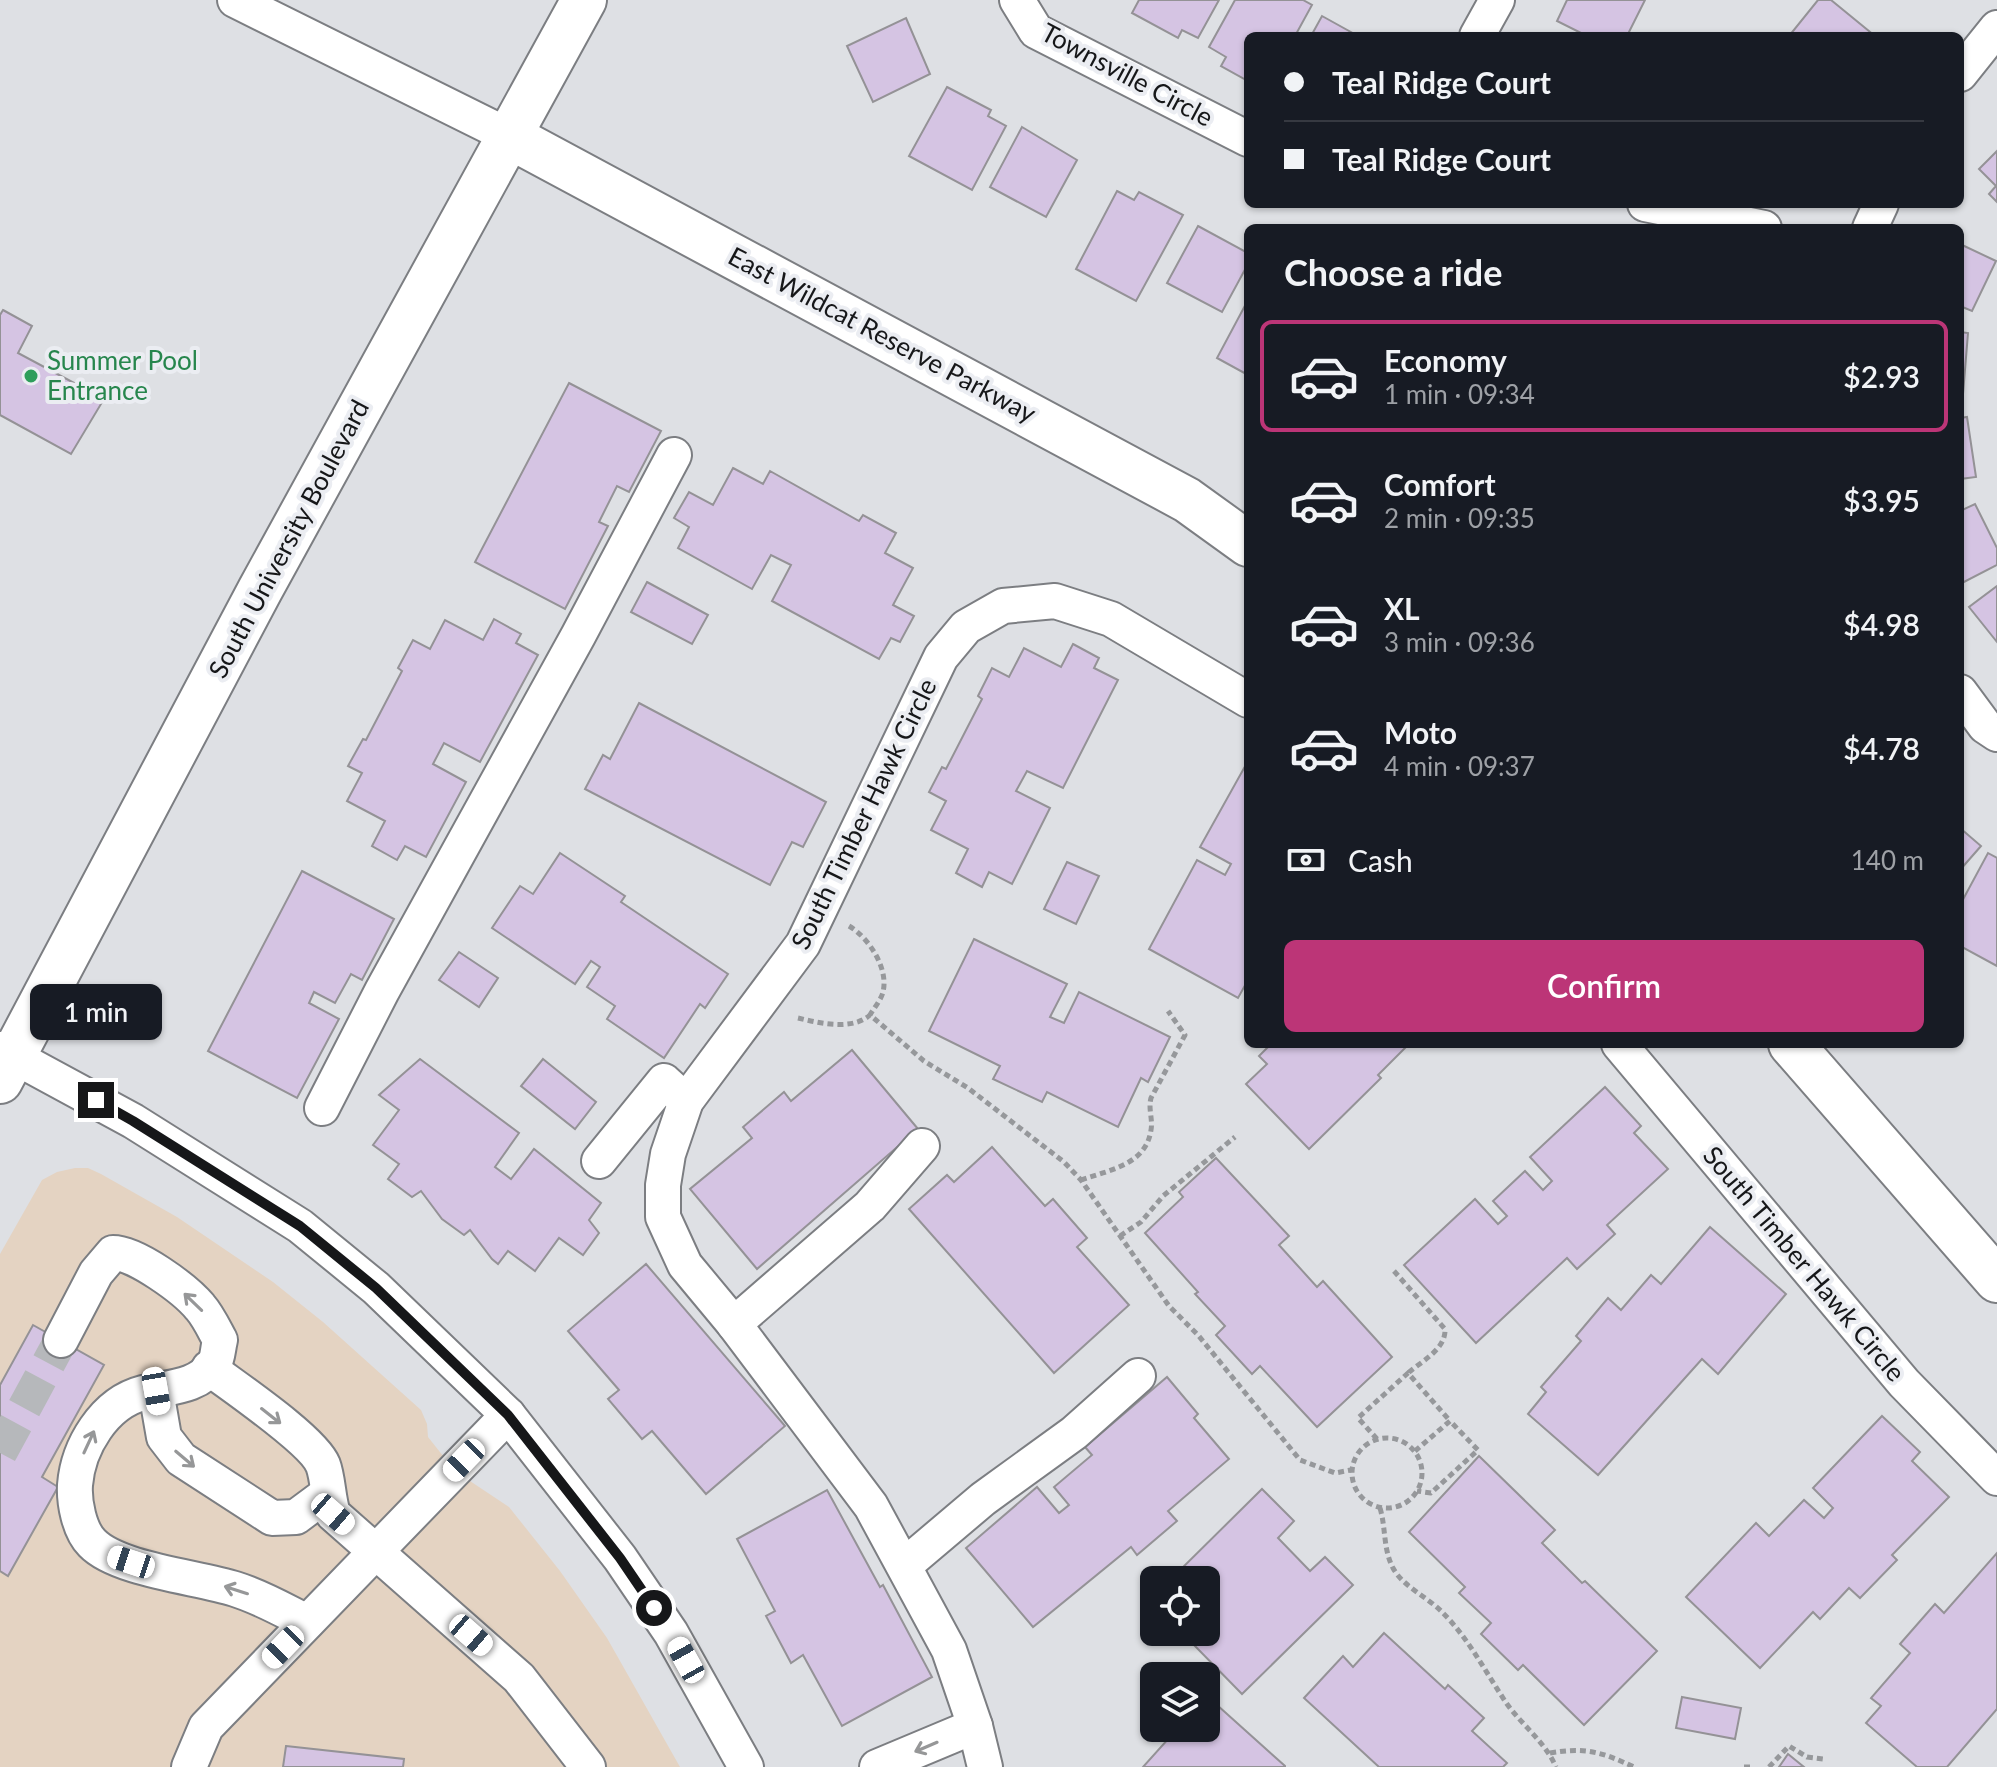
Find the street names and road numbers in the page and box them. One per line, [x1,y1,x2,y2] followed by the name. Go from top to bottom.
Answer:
[1036,15,1219,133] street label: Townsville Circle
[723,239,1042,429] street label: East Wildcat Reserve Parkway
[201,394,375,683] street label: South University Boulevard
[784,673,943,954] street label: South Timber Hawk Circle
[1697,1139,1913,1387] street label: South Timber Hawk Circle

